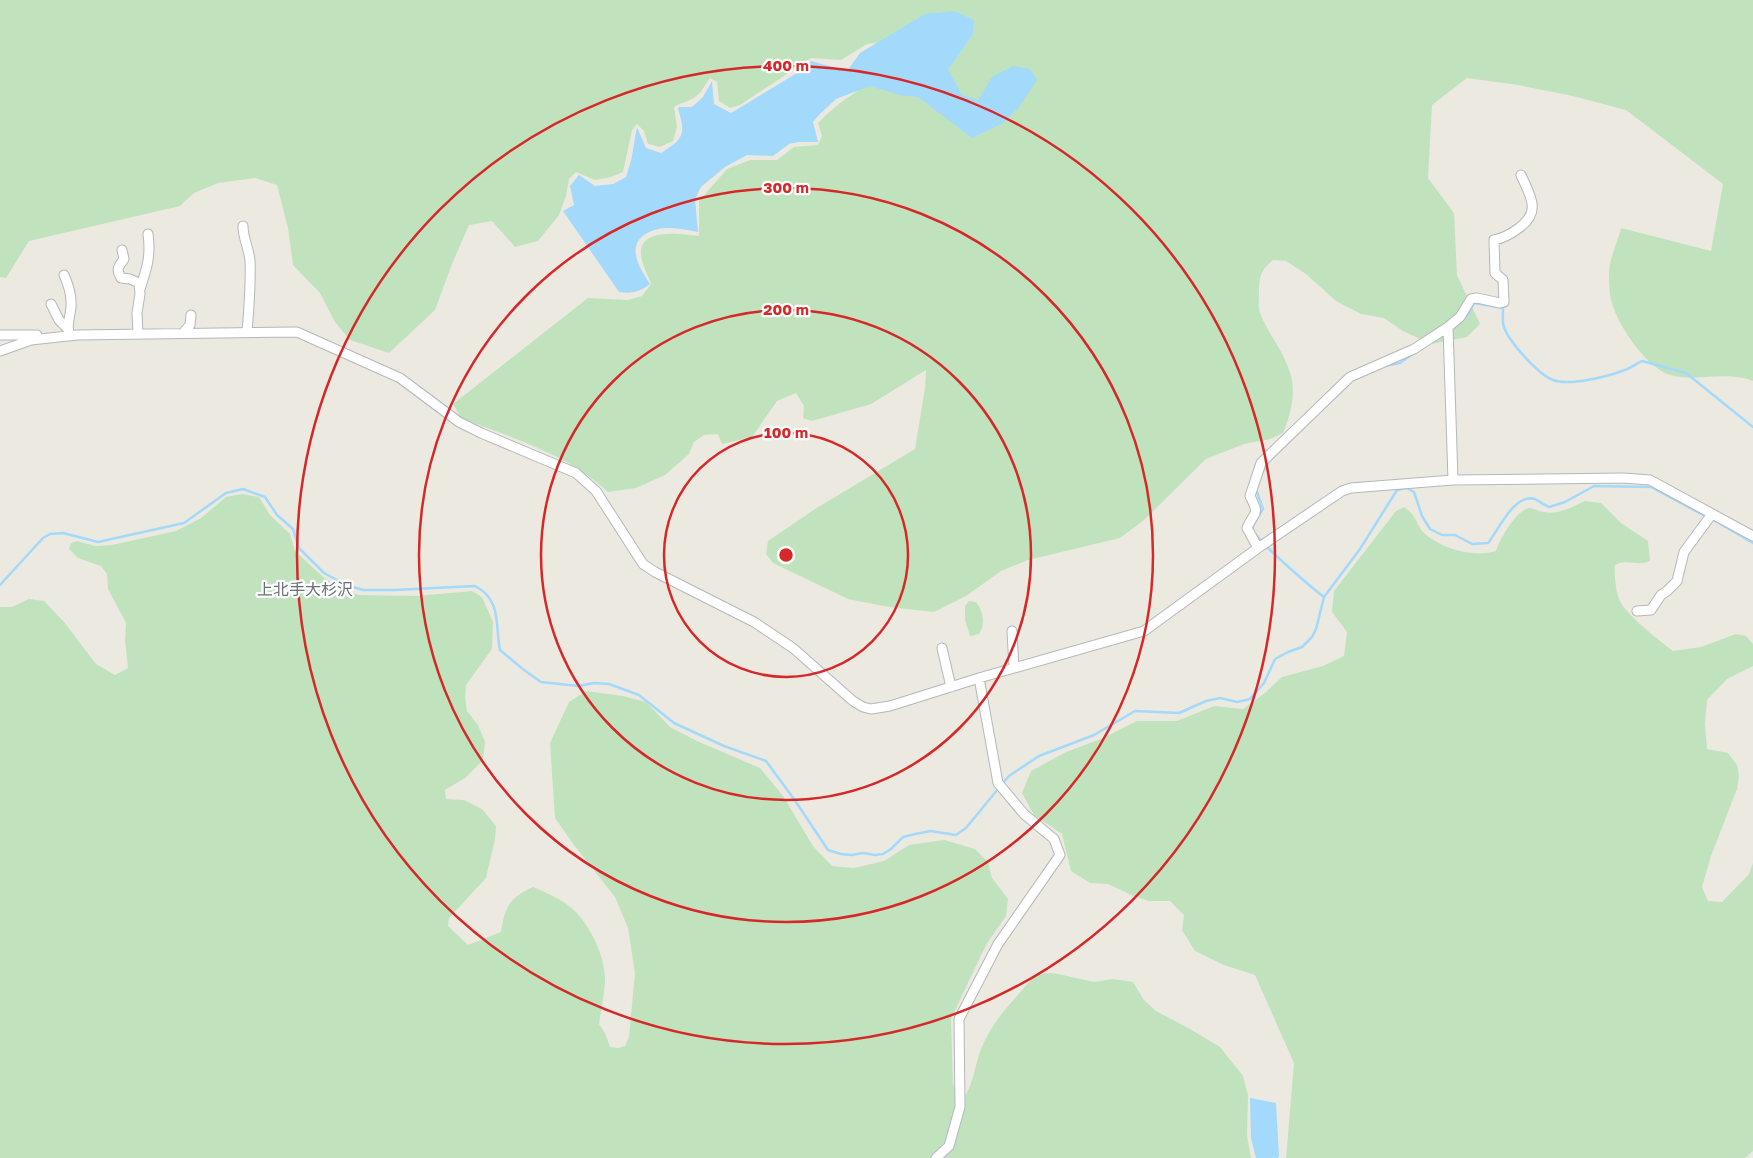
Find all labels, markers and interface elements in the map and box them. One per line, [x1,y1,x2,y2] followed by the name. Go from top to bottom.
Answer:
[763,56,809,74] text: 400 m
[763,178,809,196] text: 300 m
[763,300,809,318] text: 200 m
[764,423,808,441] text: 100 m
[777,546,795,564] centre of rings
[257,579,353,599] district label: 上北手大杉沢

